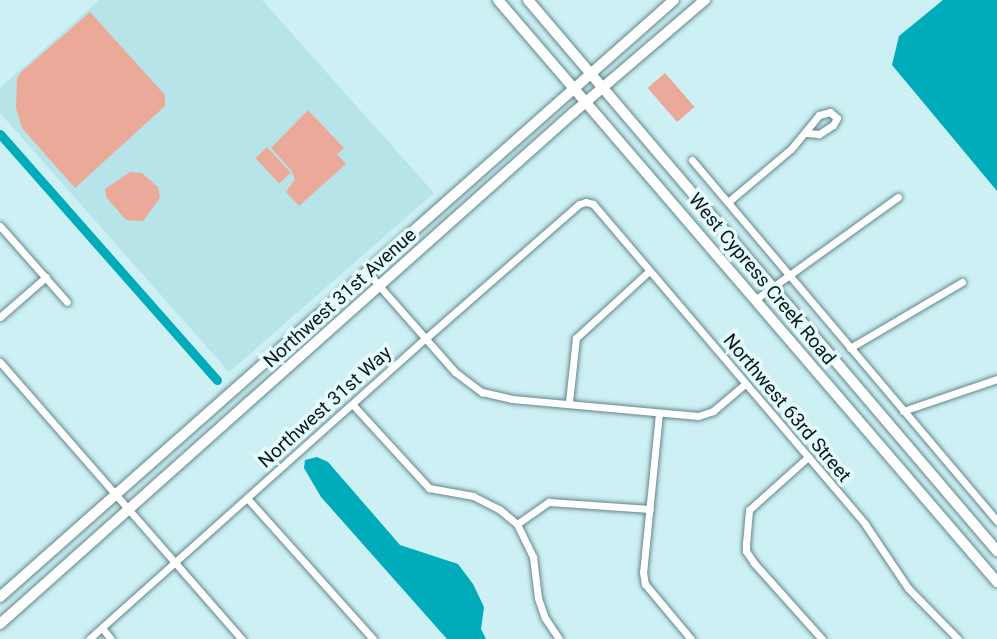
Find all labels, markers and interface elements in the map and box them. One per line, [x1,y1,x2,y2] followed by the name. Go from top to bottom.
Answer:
[684,189,840,369] street label: West Cypress Creek Road
[259,224,421,372] street label: Northwest 31st Avenue
[718,329,856,487] street label: Northwest 63rd Street
[254,341,396,473] street label: Northwest 31st Way

